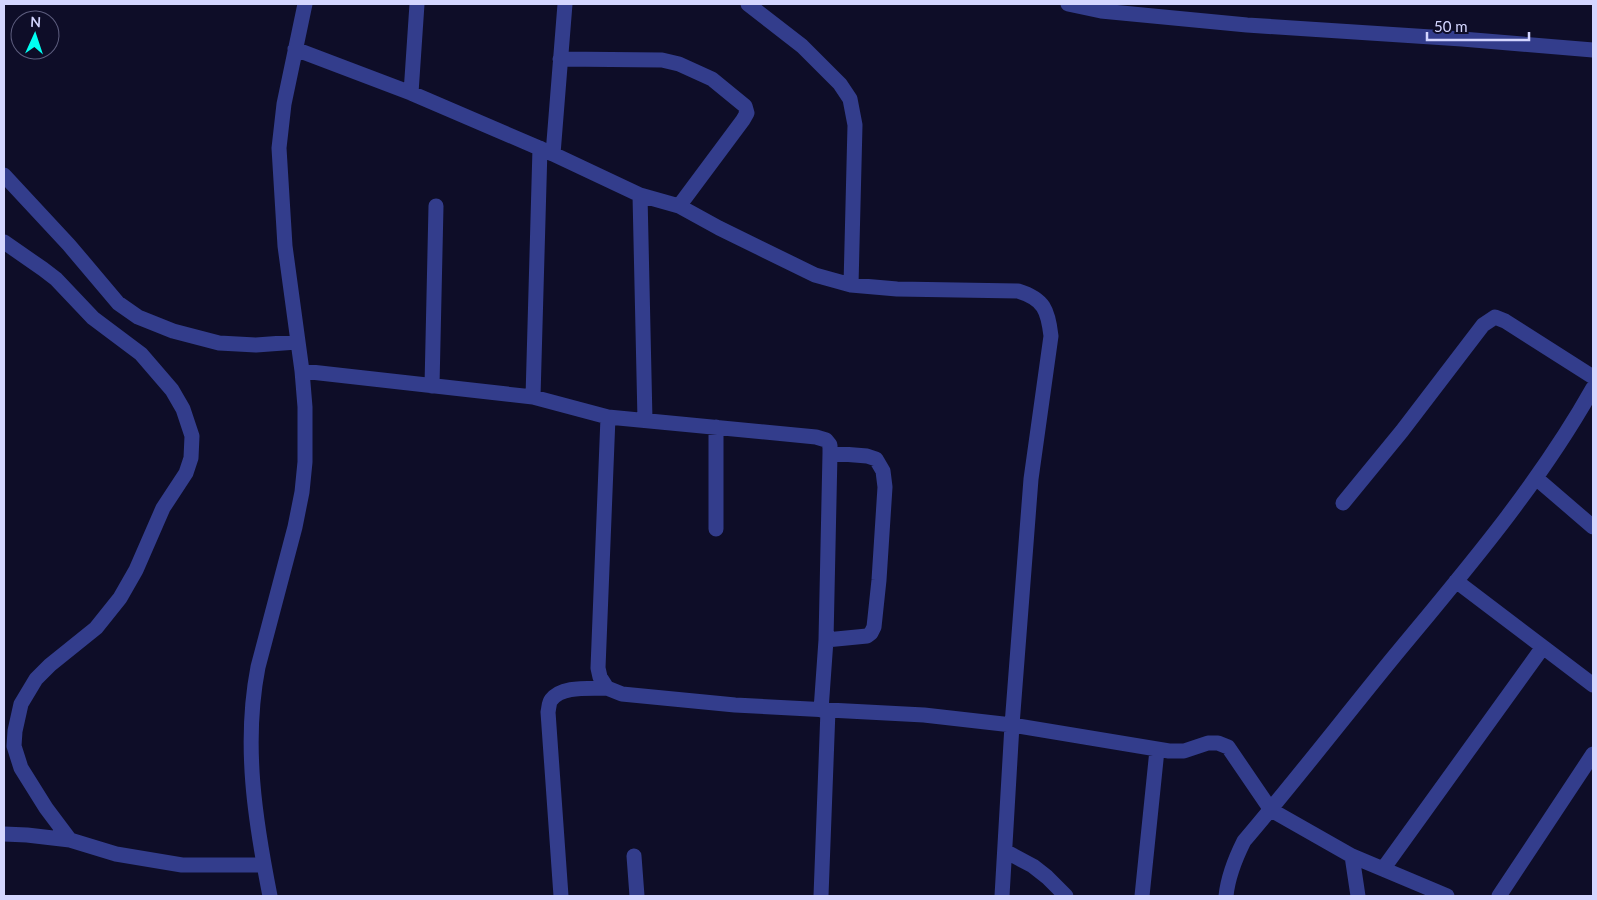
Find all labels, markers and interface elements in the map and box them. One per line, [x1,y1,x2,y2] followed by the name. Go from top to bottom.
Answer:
[10,10,60,60] north arrow
[1427,10,1530,42] scale bar
[30,13,42,30] text: N
[1434,17,1468,35] text: 50 m

